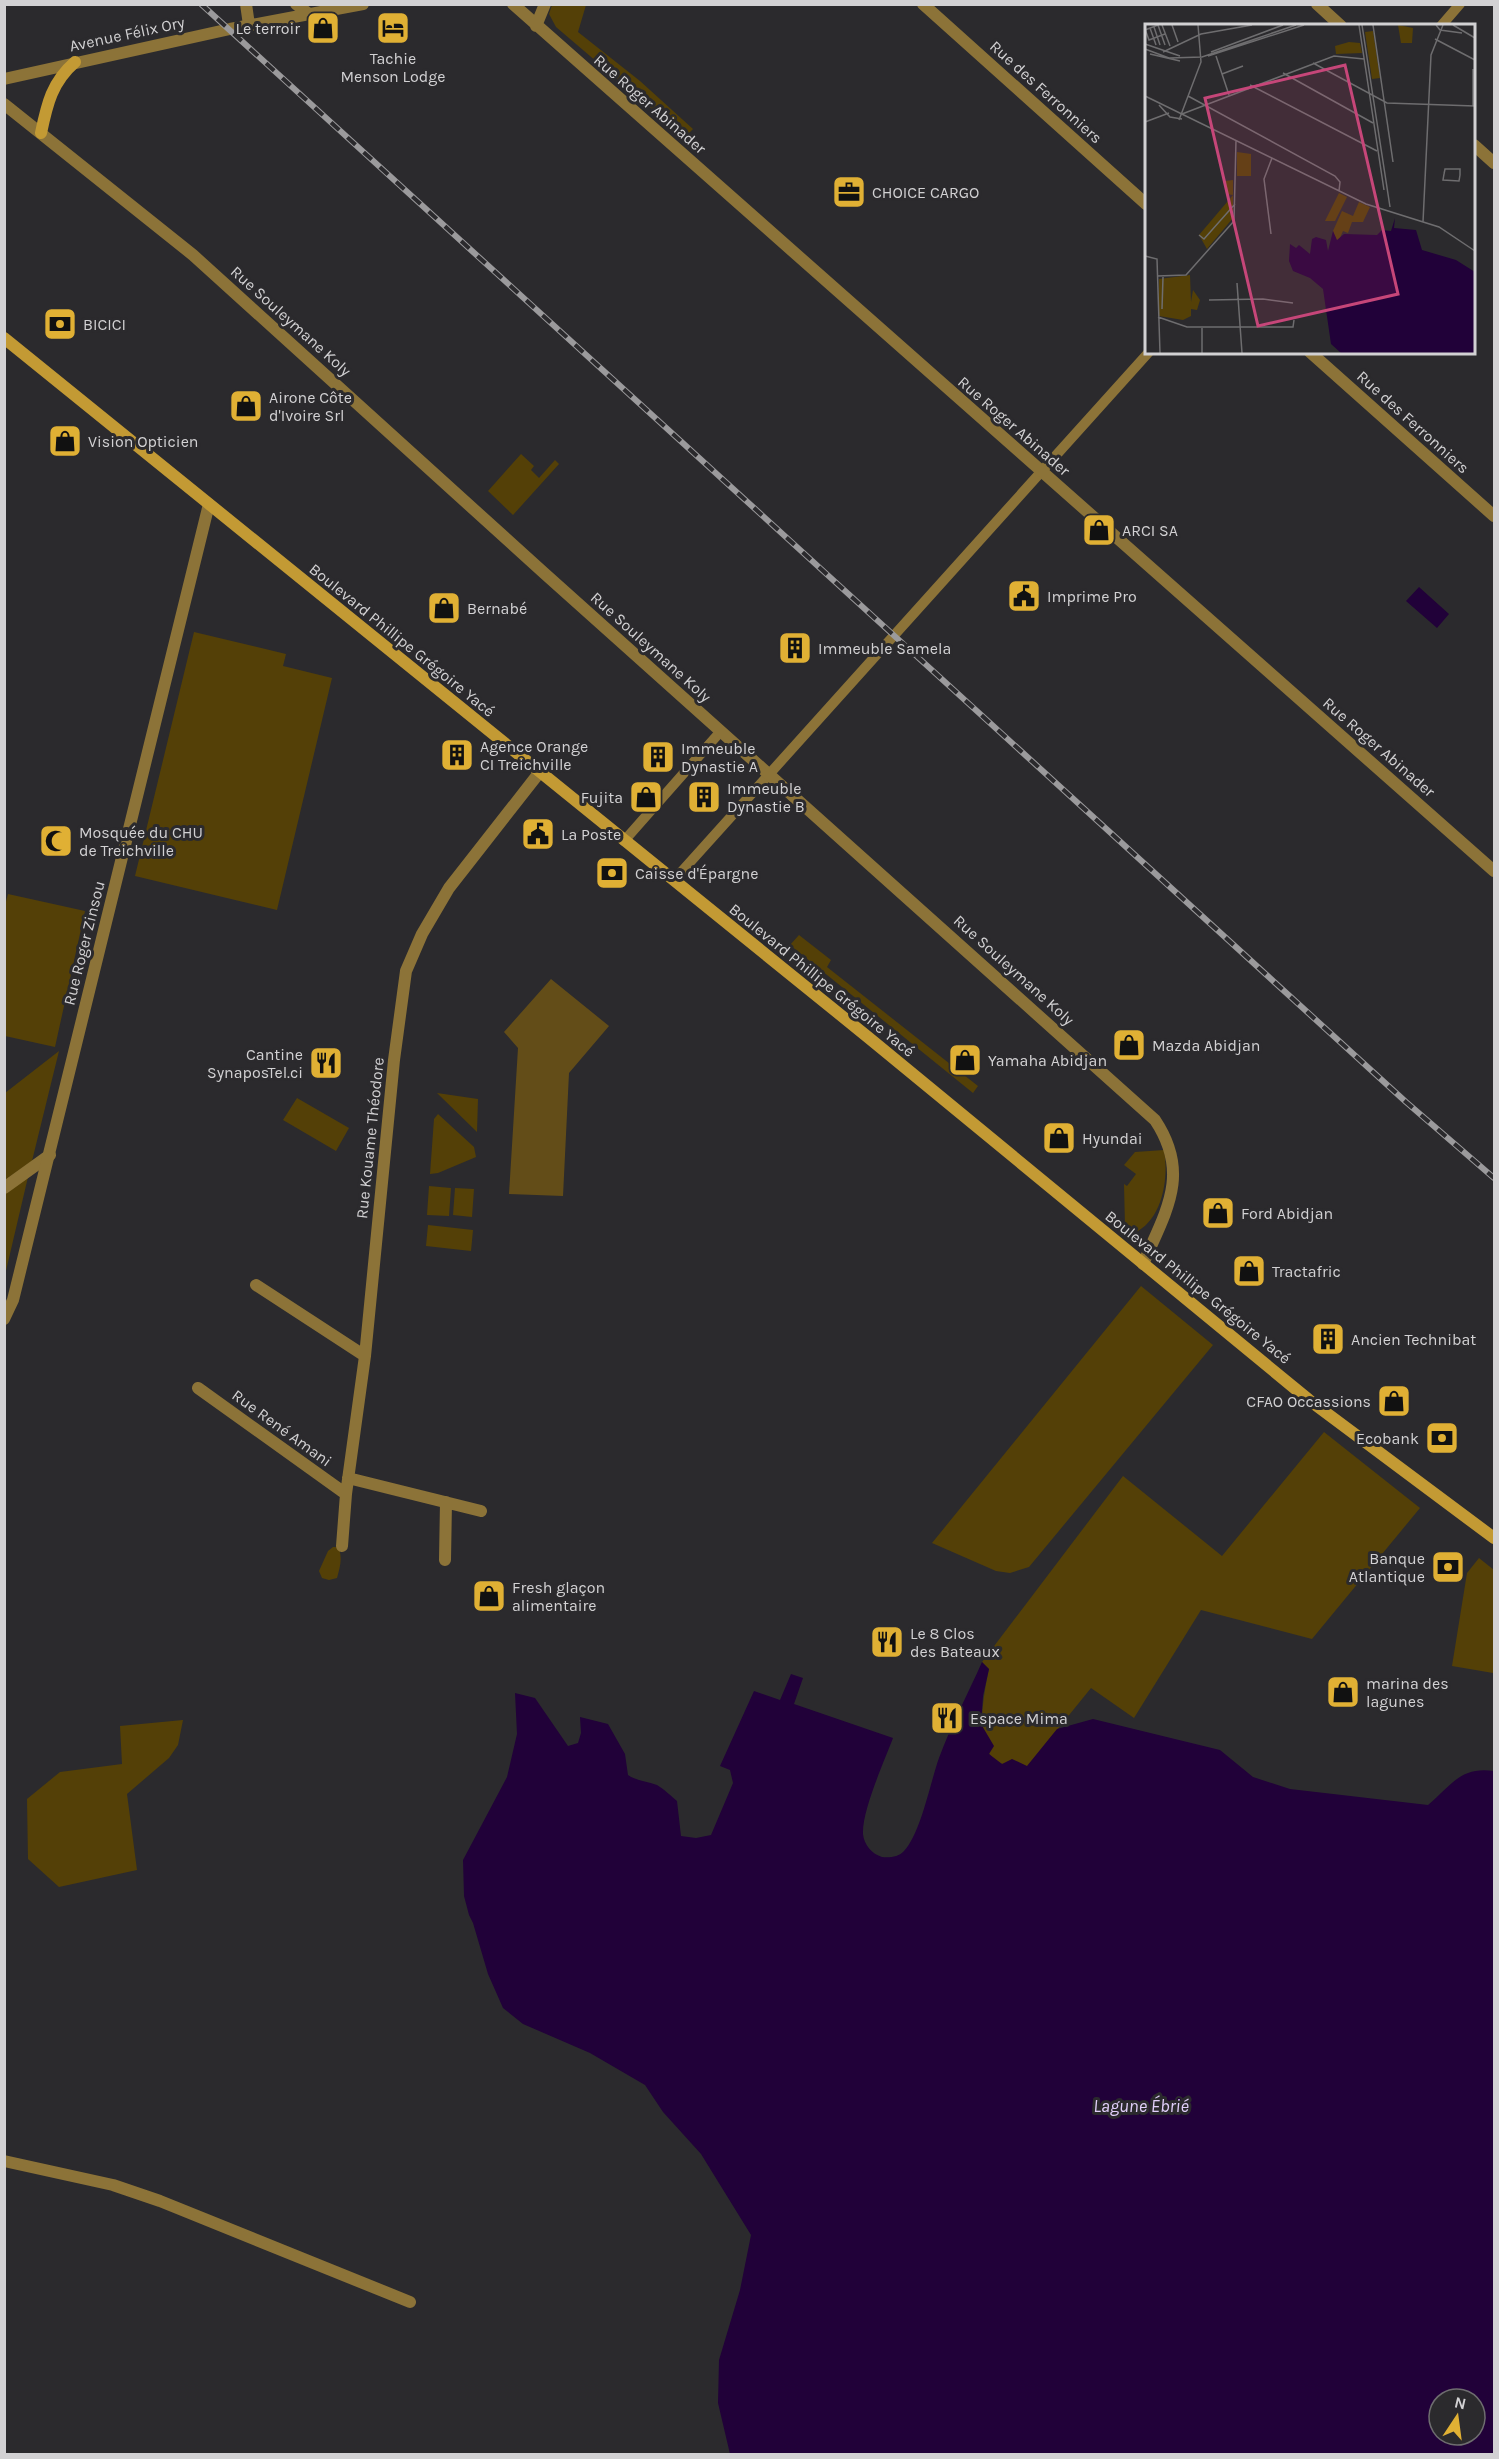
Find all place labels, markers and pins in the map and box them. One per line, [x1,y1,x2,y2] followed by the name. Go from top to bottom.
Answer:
[305,10,341,46] shop icon: Le terroir
[375,10,411,46] hotel icon: Tachie Menson Lodge
[235,19,300,38] place label: Le terroir
[341,49,445,86] place label: Tachie Menson Lodge
[831,174,867,210] office icon: CHOICE CARGO
[872,183,979,202] place label: CHOICE CARGO
[42,306,78,342] bank icon: BICICI
[83,315,126,334] place label: BICICI
[228,388,264,424] shop icon: Airone Côte d'Ivoire Srl
[269,388,352,425] place label: Airone Côte d'Ivoire Srl
[47,423,83,459] shop icon: Vision Opticien
[88,432,199,451] place label: Vision Opticien
[1081,512,1117,548] shop icon: ARCI SA
[1122,521,1178,540] place label: ARCI SA
[1006,578,1042,614] public building icon: Imprime Pro
[1047,587,1137,606] place label: Imprime Pro
[426,590,462,626] shop icon: Bernabé
[467,599,527,618] place label: Bernabé
[777,630,813,666] building icon: Immeuble Samela
[818,639,951,658] place label: Immeuble Samela
[439,737,475,773] building icon: Agence Orange CI Treichville
[480,737,588,774] place label: Agence Orange CI Treichville
[640,739,676,775] building icon: Immeuble Dynastie A
[681,739,758,776] place label: Immeuble Dynastie A
[628,779,664,815] shop icon: Fujita
[686,779,722,815] building icon: Immeuble Dynastie B
[727,779,805,816] place label: Immeuble Dynastie B
[581,788,623,807] place label: Fujita
[520,816,556,852] public building icon: La Poste
[38,823,74,859] mosque icon: Mosquée du CHU de Treichville
[79,823,203,860] place label: Mosquée du CHU de Treichville
[561,825,621,844] place label: La Poste
[594,855,630,891] bank icon: Caisse d'Épargne
[635,864,758,883] place label: Caisse d'Épargne
[1111,1027,1147,1063] shop icon: Mazda Abidjan
[1152,1036,1260,1055] place label: Mazda Abidjan
[947,1042,983,1078] shop icon: Yamaha Abidjan
[207,1045,303,1082] place label: Cantine SynaposTel.ci
[308,1045,344,1081] restaurant icon: Cantine SynaposTel.ci
[988,1051,1107,1070] place label: Yamaha Abidjan
[1041,1120,1077,1156] shop icon: Hyundai
[1082,1129,1143,1148] place label: Hyundai
[1200,1195,1236,1231] shop icon: Ford Abidjan
[1241,1204,1333,1223] place label: Ford Abidjan
[1231,1253,1267,1289] shop icon: Tractafric
[1272,1262,1341,1281] place label: Tractafric
[1310,1321,1346,1357] building icon: Ancien Technibat
[1351,1330,1476,1349] place label: Ancien Technibat
[1376,1383,1412,1419] shop icon: CFAO Occassions
[1246,1392,1371,1411] place label: CFAO Occassions
[1424,1420,1460,1456] bank icon: Ecobank
[1356,1429,1419,1448] place label: Ecobank
[1349,1549,1425,1586] place label: Banque Atlantique
[1430,1549,1466,1585] bank icon: Banque Atlantique
[471,1578,507,1614] shop icon: Fresh glaçon alimentaire
[512,1578,605,1615] place label: Fresh glaçon alimentaire
[869,1624,905,1660] restaurant icon: Le 8 Clos des Bateaux
[910,1624,1000,1661] place label: Le 8 Clos des Bateaux
[1325,1674,1361,1710] shop icon: marina des lagunes
[1366,1674,1449,1711] place label: marina des lagunes
[929,1700,965,1736] restaurant icon: Espace Mima
[970,1709,1068,1728] place label: Espace Mima

